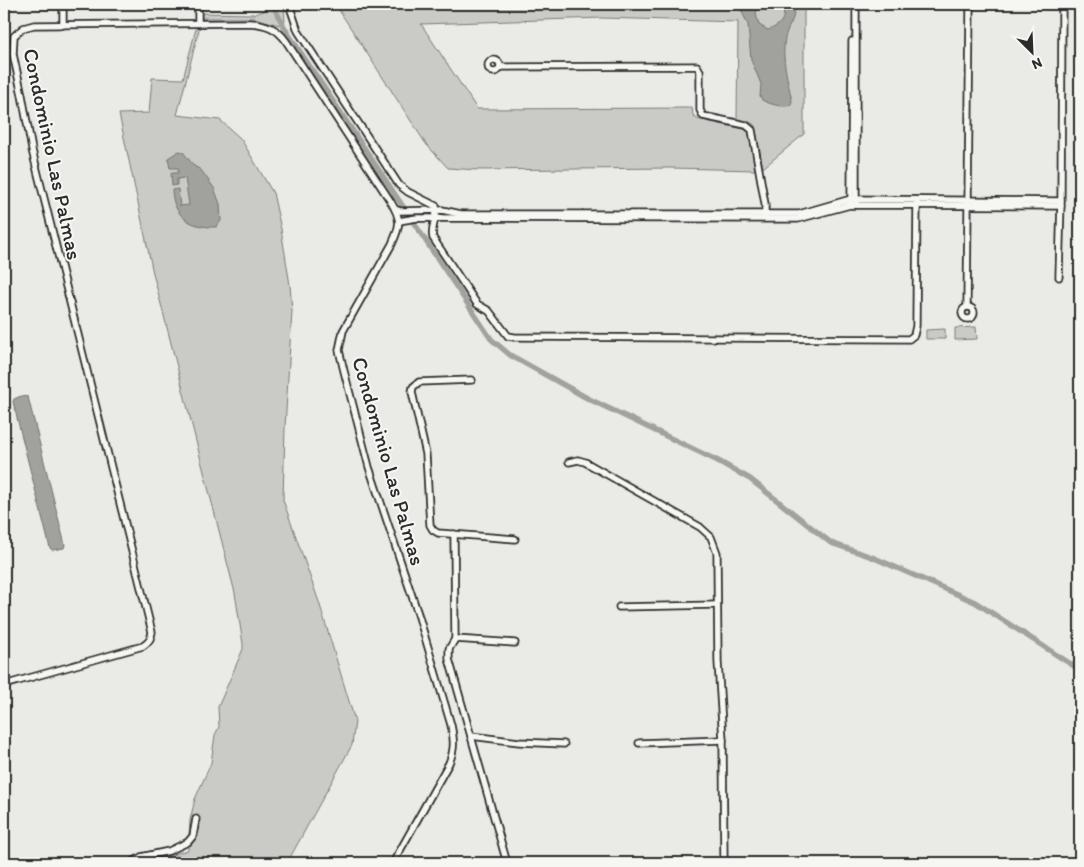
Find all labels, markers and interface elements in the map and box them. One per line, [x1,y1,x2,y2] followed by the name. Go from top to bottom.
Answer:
[1006,28,1056,78] north arrow
[18,46,88,262] street label: Condominio Las Palmas
[1029,54,1045,73] text: N
[347,354,431,568] street label: Condominio Las Palmas

